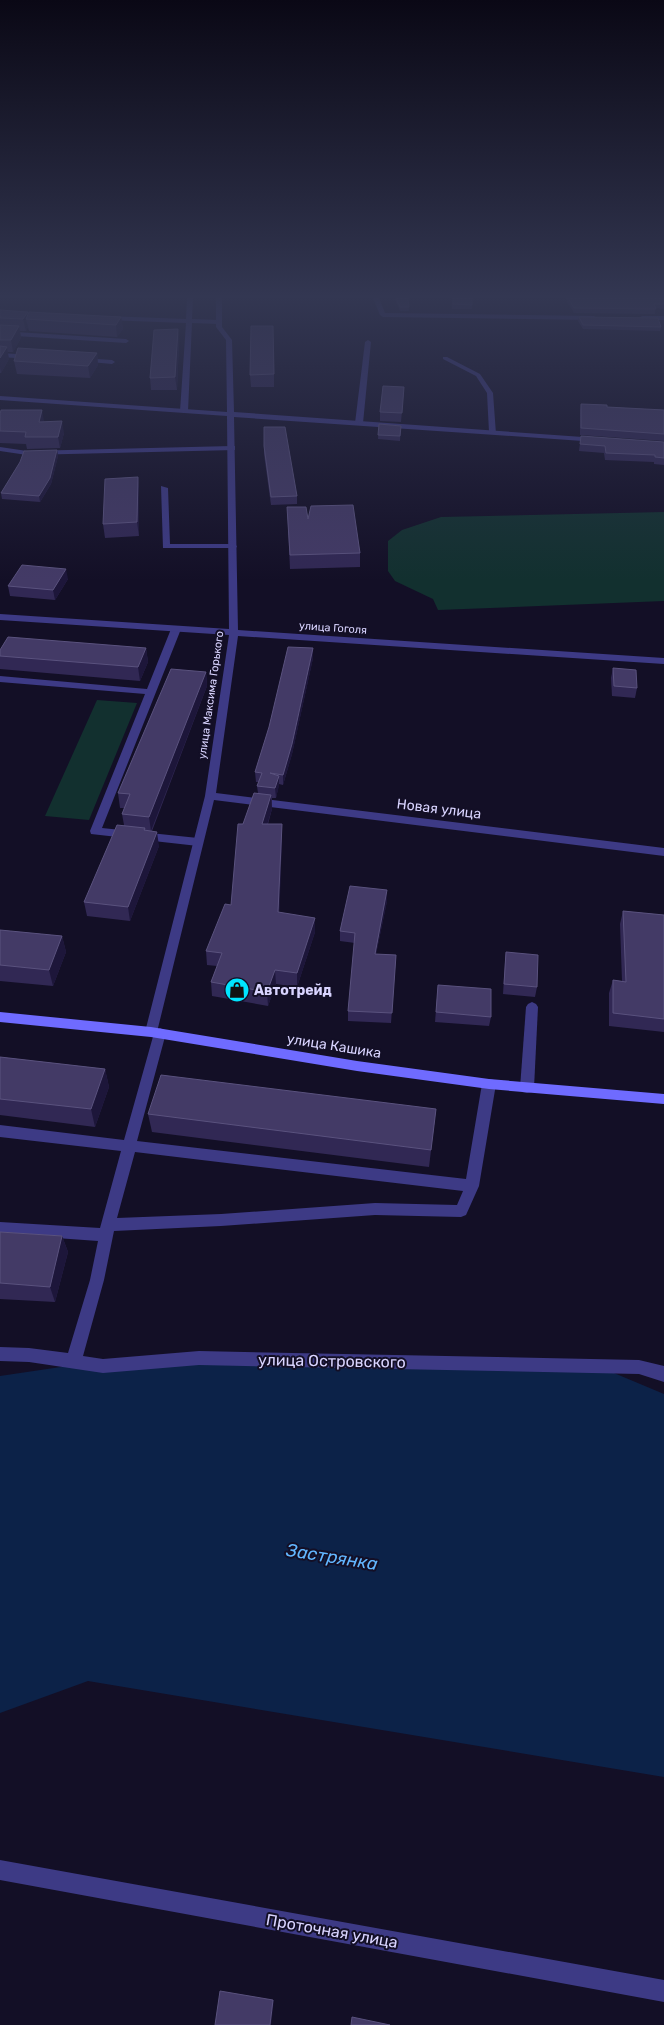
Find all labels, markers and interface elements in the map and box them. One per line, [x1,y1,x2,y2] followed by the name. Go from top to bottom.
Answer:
[299,619,367,637] street label: улица Гоголя
[196,630,226,760] street label: улица Максима Горького
[396,795,482,823] street label: Новая улица
[224,977,250,1003] shop icon: Автотрейд
[254,982,332,999] place label: Автотрейд
[286,1030,382,1062] street label: улица Кашика
[258,1350,406,1372] street label: улица Островского
[284,1539,380,1575] water label: Застрянка
[265,1910,399,1952] street label: Проточная улица

